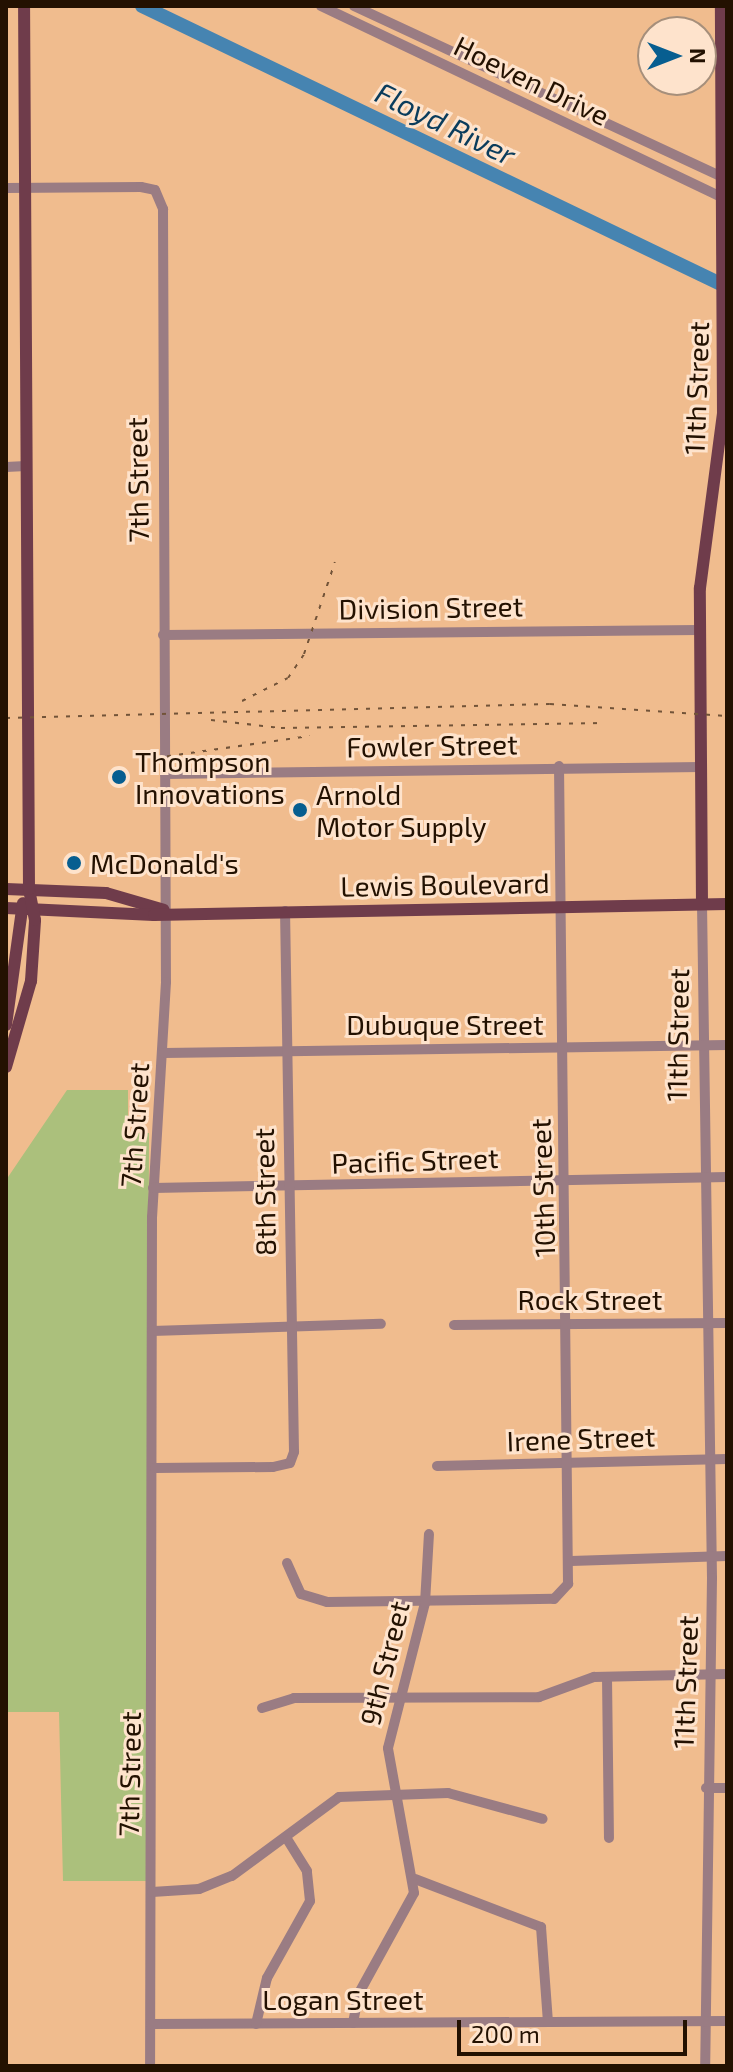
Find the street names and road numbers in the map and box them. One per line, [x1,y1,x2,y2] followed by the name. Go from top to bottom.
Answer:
[449,28,615,132] street label: Hoeven Drive
[677,321,715,455] street label: 11th Street
[119,417,155,543] street label: 7th Street
[338,589,524,625] street label: Division Street
[346,727,518,763] street label: Fowler Street
[340,865,550,903] street label: Lewis Boulevard
[659,968,695,1102] street label: 11th Street
[346,1007,544,1041] street label: Dubuque Street
[113,1061,155,1189] street label: 7th Street
[523,1118,561,1258] street label: 10th Street
[246,1128,282,1256] street label: 8th Street
[331,1140,499,1180] street label: Pacific Street
[517,1282,663,1316] street label: Rock Street
[506,1419,656,1457] street label: Irene Street
[352,1597,416,1729] street label: 9th Street
[666,1615,704,1749] street label: 11th Street
[111,1711,147,1837] street label: 7th Street
[262,1982,424,2016] street label: Logan Street

